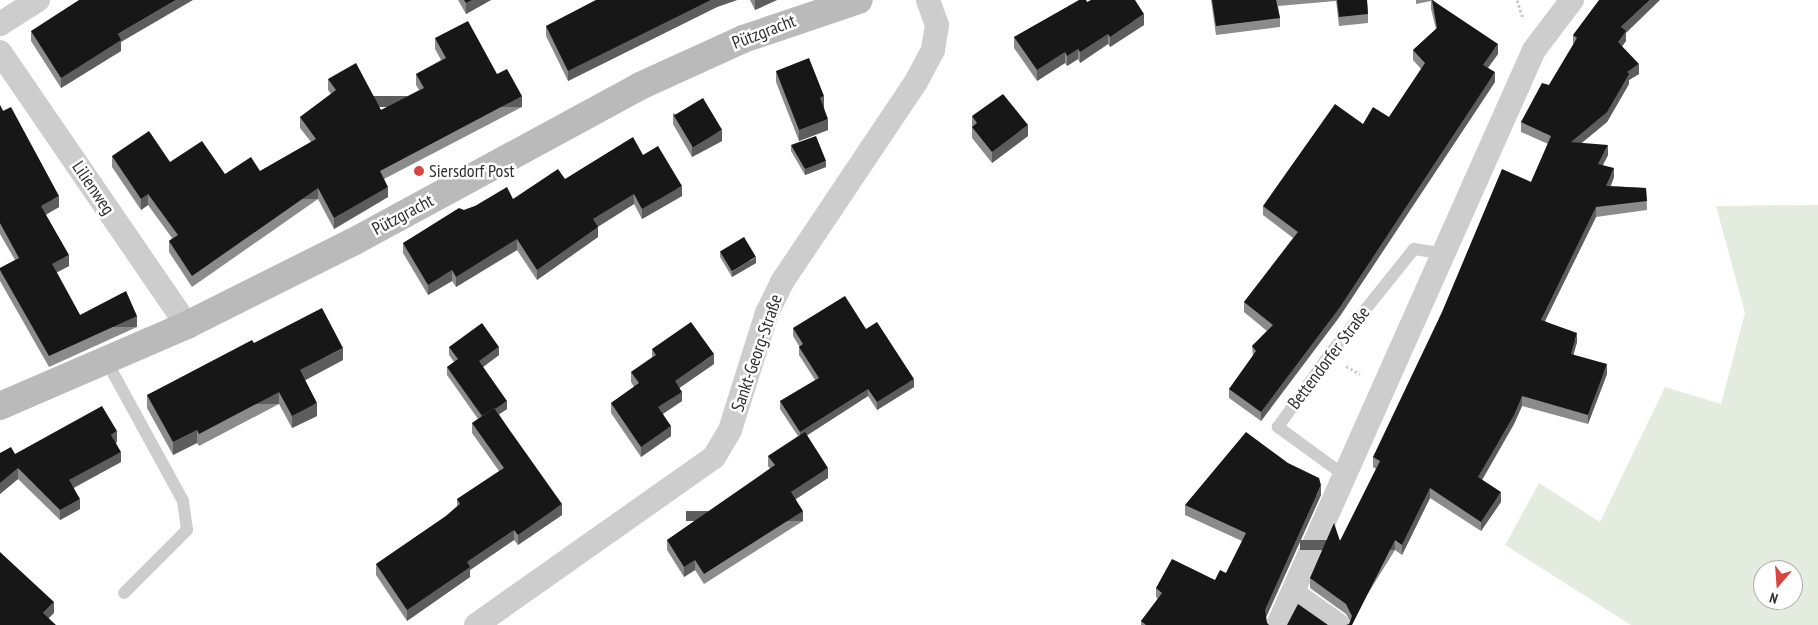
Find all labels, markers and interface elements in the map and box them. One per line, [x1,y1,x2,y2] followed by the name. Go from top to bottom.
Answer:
[729,10,799,54] street label: Pützgracht
[67,157,119,219] street label: Lilienweg
[429,160,514,182] place label: Siersdorf Post
[413,165,425,177] marker: Siersdorf Post
[369,190,437,240] street label: Pützgracht
[727,292,787,414] street label: Sankt-Georg-Straße
[1283,302,1375,414] street label: Bettendorfer Straße
[1753,560,1803,610] north arrow
[1767,589,1780,608] text: N

